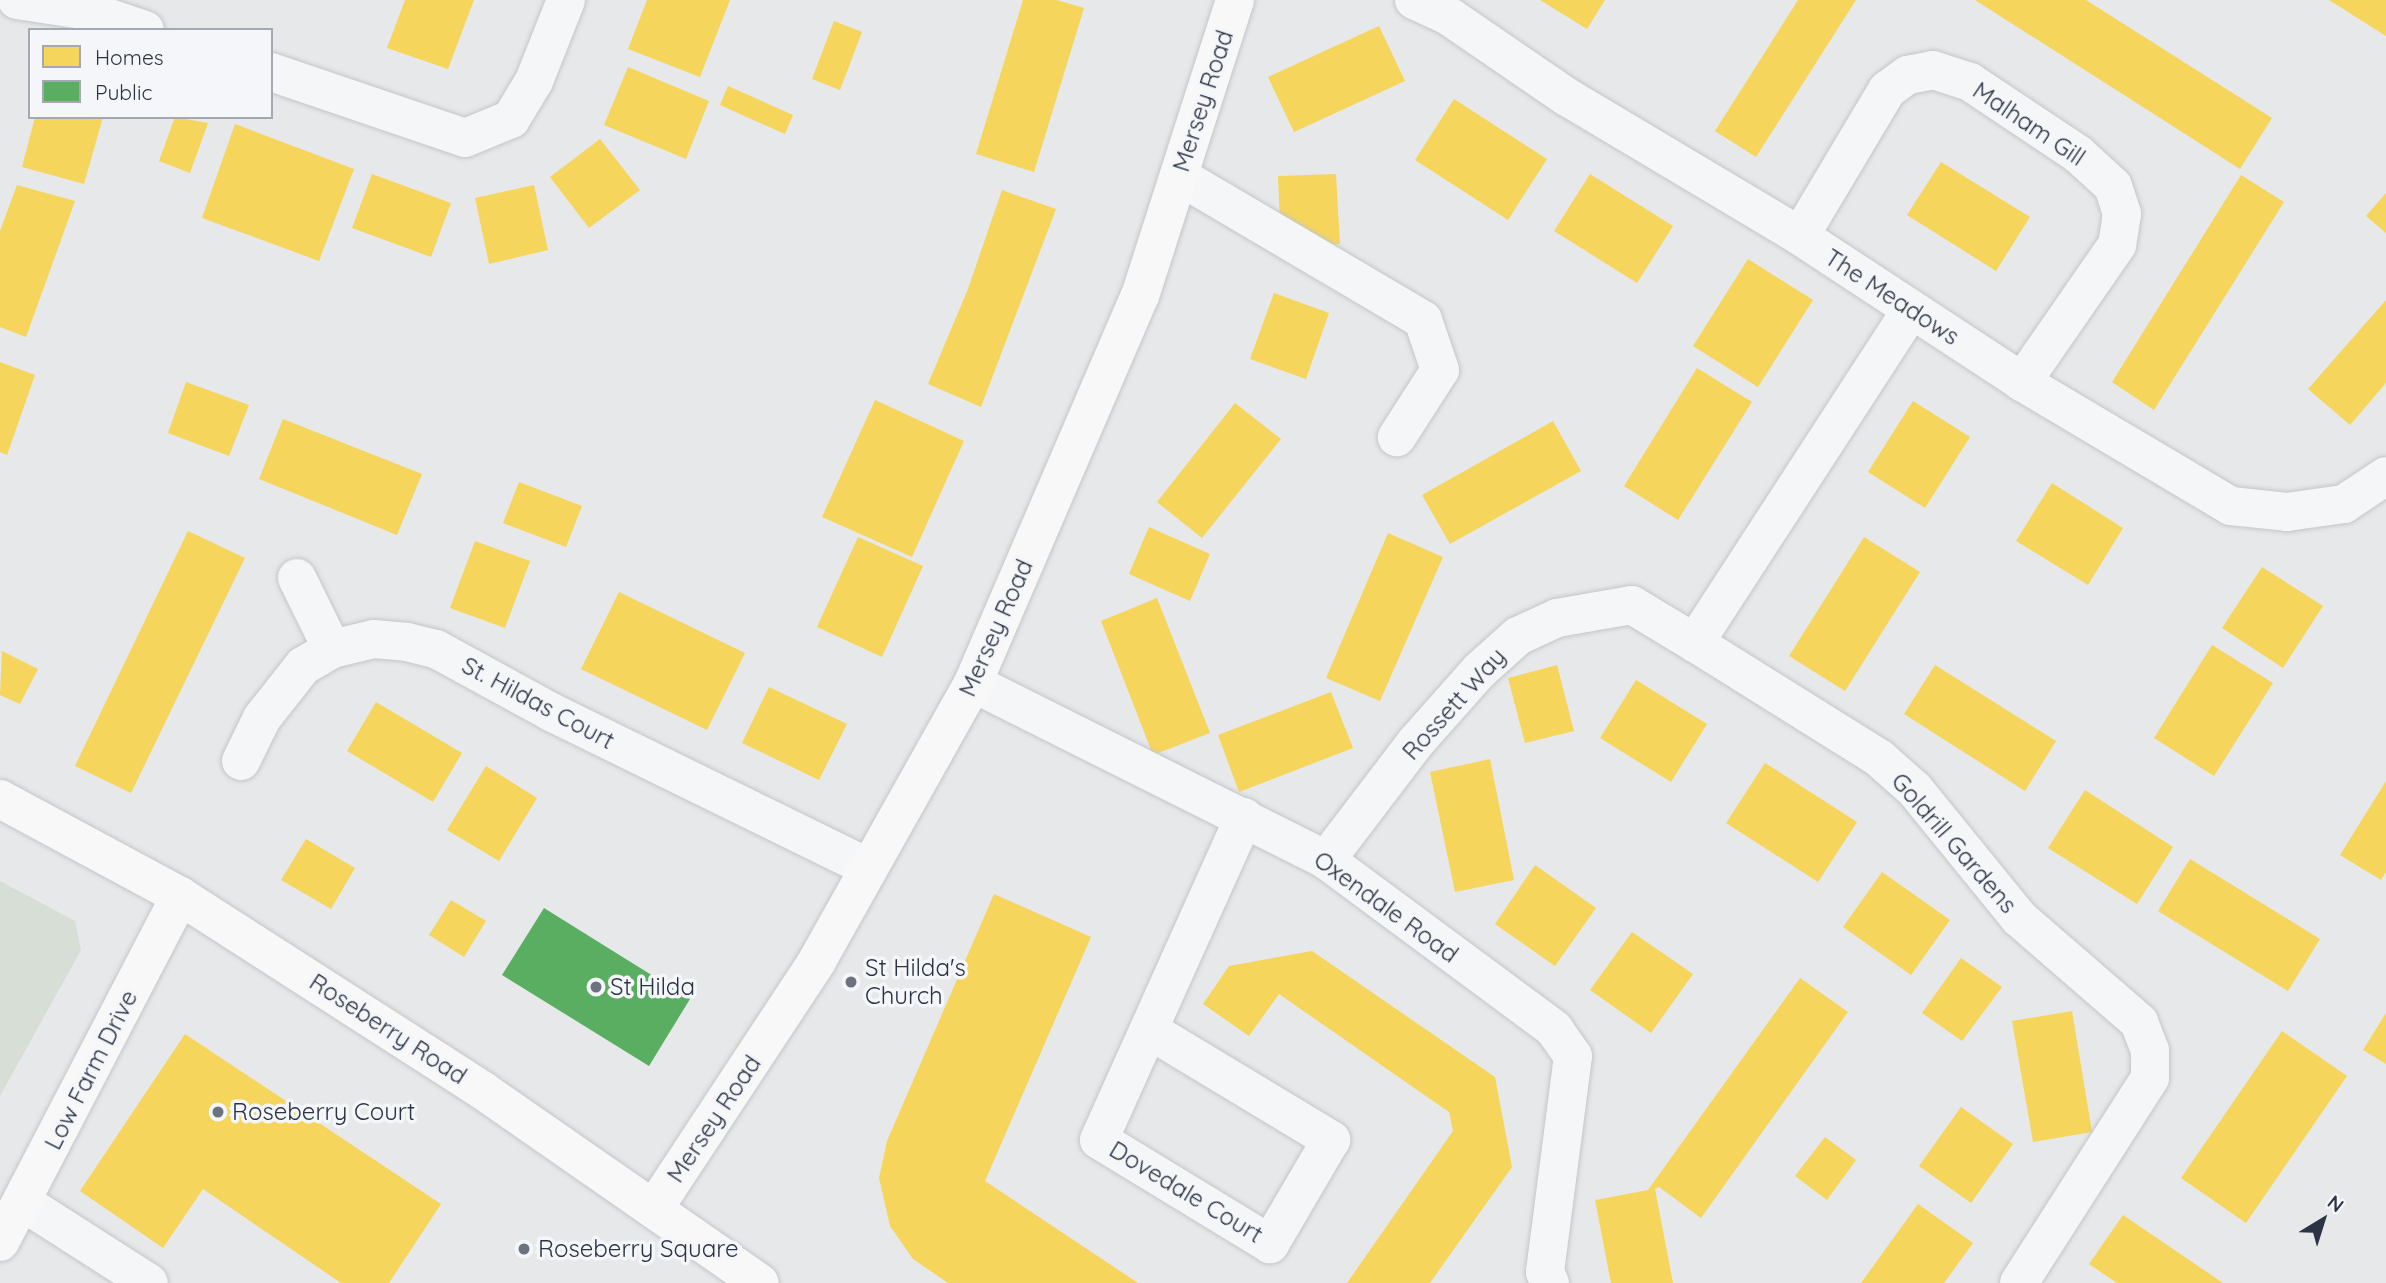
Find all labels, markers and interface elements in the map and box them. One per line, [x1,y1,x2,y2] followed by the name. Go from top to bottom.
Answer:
[1167,27,1239,175] street label: Mersey Road
[28,28,273,119] legend
[95,44,164,70] text: Homes
[1967,76,2091,172] street label: Malham Gill
[95,79,152,105] text: Public
[1819,243,1965,351] street label: The Meadows
[953,555,1039,701] street label: Mersey Road
[1396,642,1512,766] street label: Rossett Way
[457,651,619,755] street label: St. Hildas Court
[1885,767,2023,919] street label: Goldrill Gardens
[1308,845,1464,969] street label: Oxendale Road
[865,954,966,1010] place label: St Hilda's Church
[304,967,472,1091] street label: Roseberry Road
[610,973,695,1001] place label: St Hilda
[843,974,859,990] marker: St Hilda's Church
[588,979,604,995] marker: St Hilda
[38,986,144,1154] street label: Low Farm Drive
[661,1050,767,1188] street label: Mersey Road
[232,1098,415,1126] place label: Roseberry Court
[210,1104,226,1120] marker: Roseberry Court
[1104,1135,1268,1249] street label: Dovedale Court
[2288,1185,2358,1255] north arrow
[2323,1190,2349,1217] text: N
[538,1235,739,1263] place label: Roseberry Square
[516,1241,532,1257] marker: Roseberry Square

